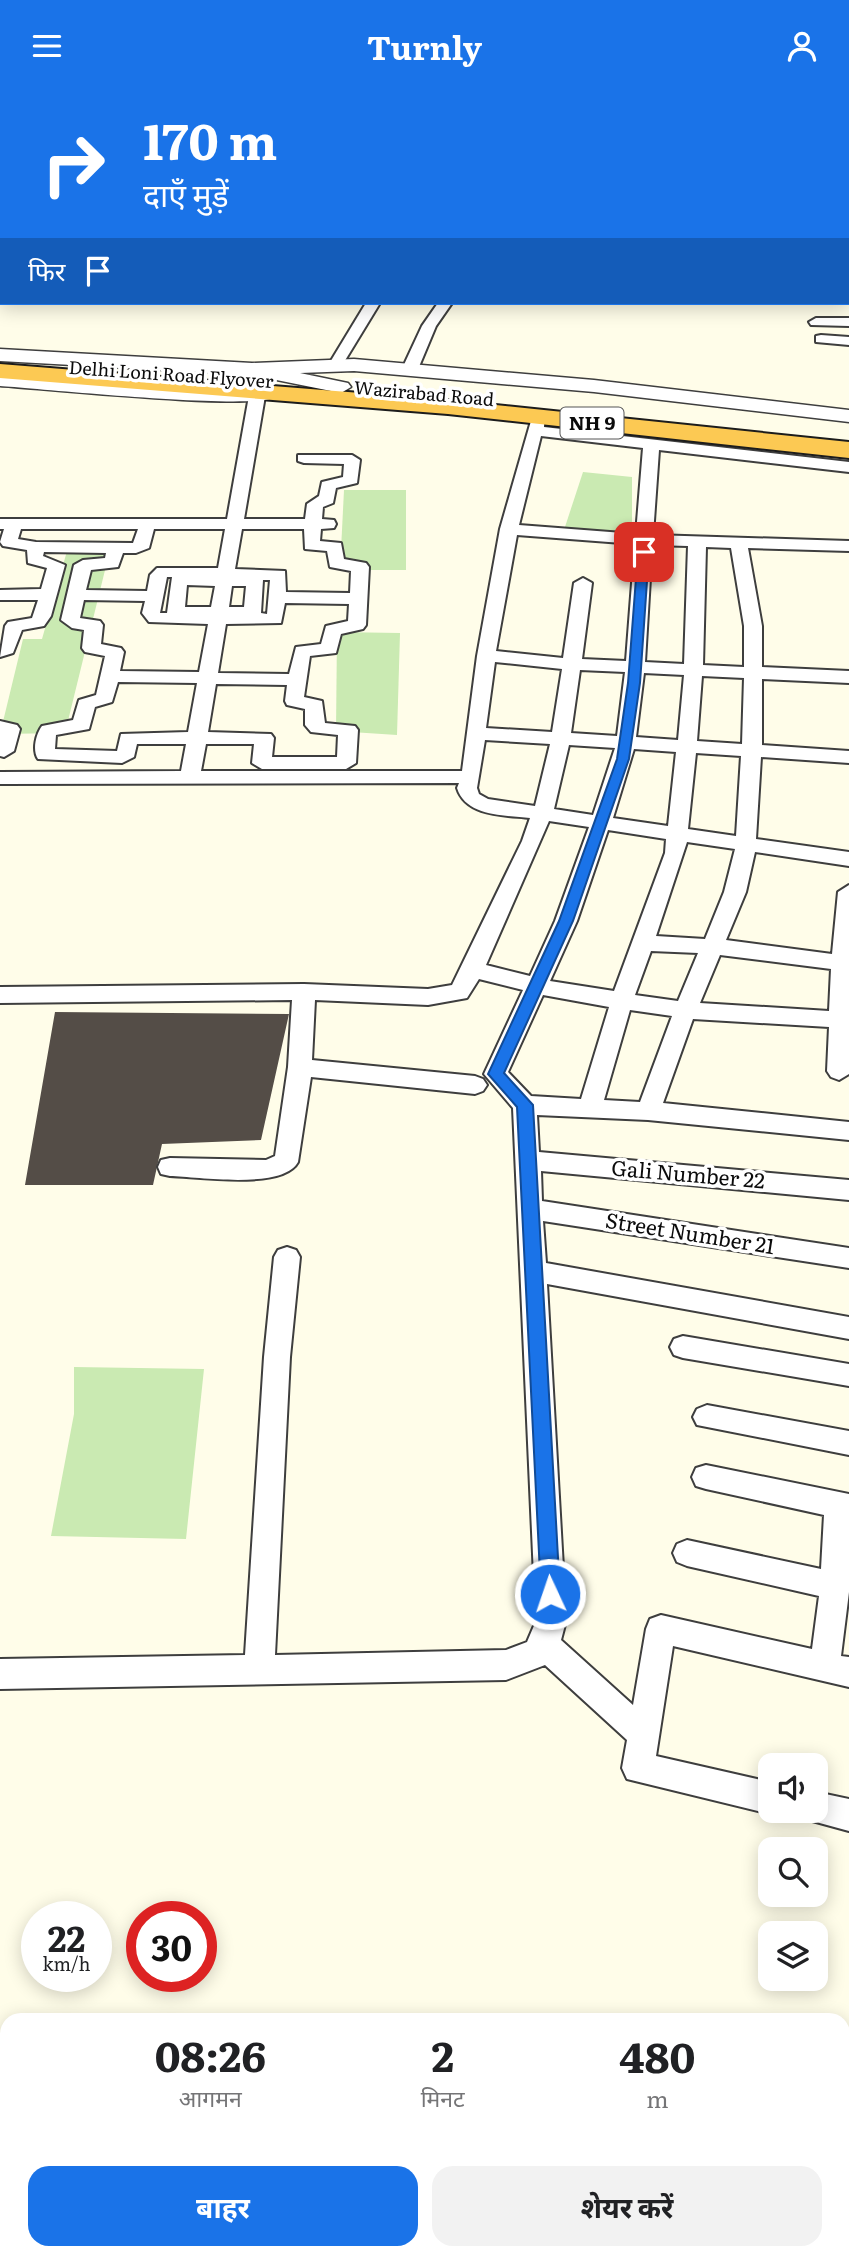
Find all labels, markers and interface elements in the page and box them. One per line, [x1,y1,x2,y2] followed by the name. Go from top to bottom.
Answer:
[367,22,482,70] text: Turnly
[28,27,66,65] icon: menu
[783,27,821,65] icon: person
[143,102,277,175] text: 170 m
[28,119,119,210] icon: right
[143,169,229,217] text: दाएँ मुड़ें
[28,250,65,289] text: फिर
[79,252,117,290] icon: arrive
[68,353,275,394] street label: Delhi Loni Road Flyover
[353,373,495,412] street label: Wazirabad Road
[560,407,624,439] road number: NH 9
[614,522,674,582] pin
[625,533,663,571] icon: arrive
[610,1150,766,1195] street label: Gali Number 22
[604,1203,778,1260] street label: Street Number 21
[513,1557,587,1631] position arrow
[758,1753,828,1991] map controls
[758,1753,828,1823] button: sound
[758,1837,828,1907] button: search
[126,1901,217,1992] speed limit sign: 30
[48,1911,85,1963] text: 22
[758,1921,828,1991] button: layers
[43,1950,90,1977] text: km/h
[155,2023,266,2085] text: 08:26
[431,2023,454,2085] text: 2
[619,2024,695,2086] text: 480
[179,2080,242,2114] text: आगमन
[421,2080,465,2114] text: मिनट
[646,2081,668,2115] text: m
[28,2166,418,2246] button: बाहर
[432,2166,822,2246] button: शेयर करें

